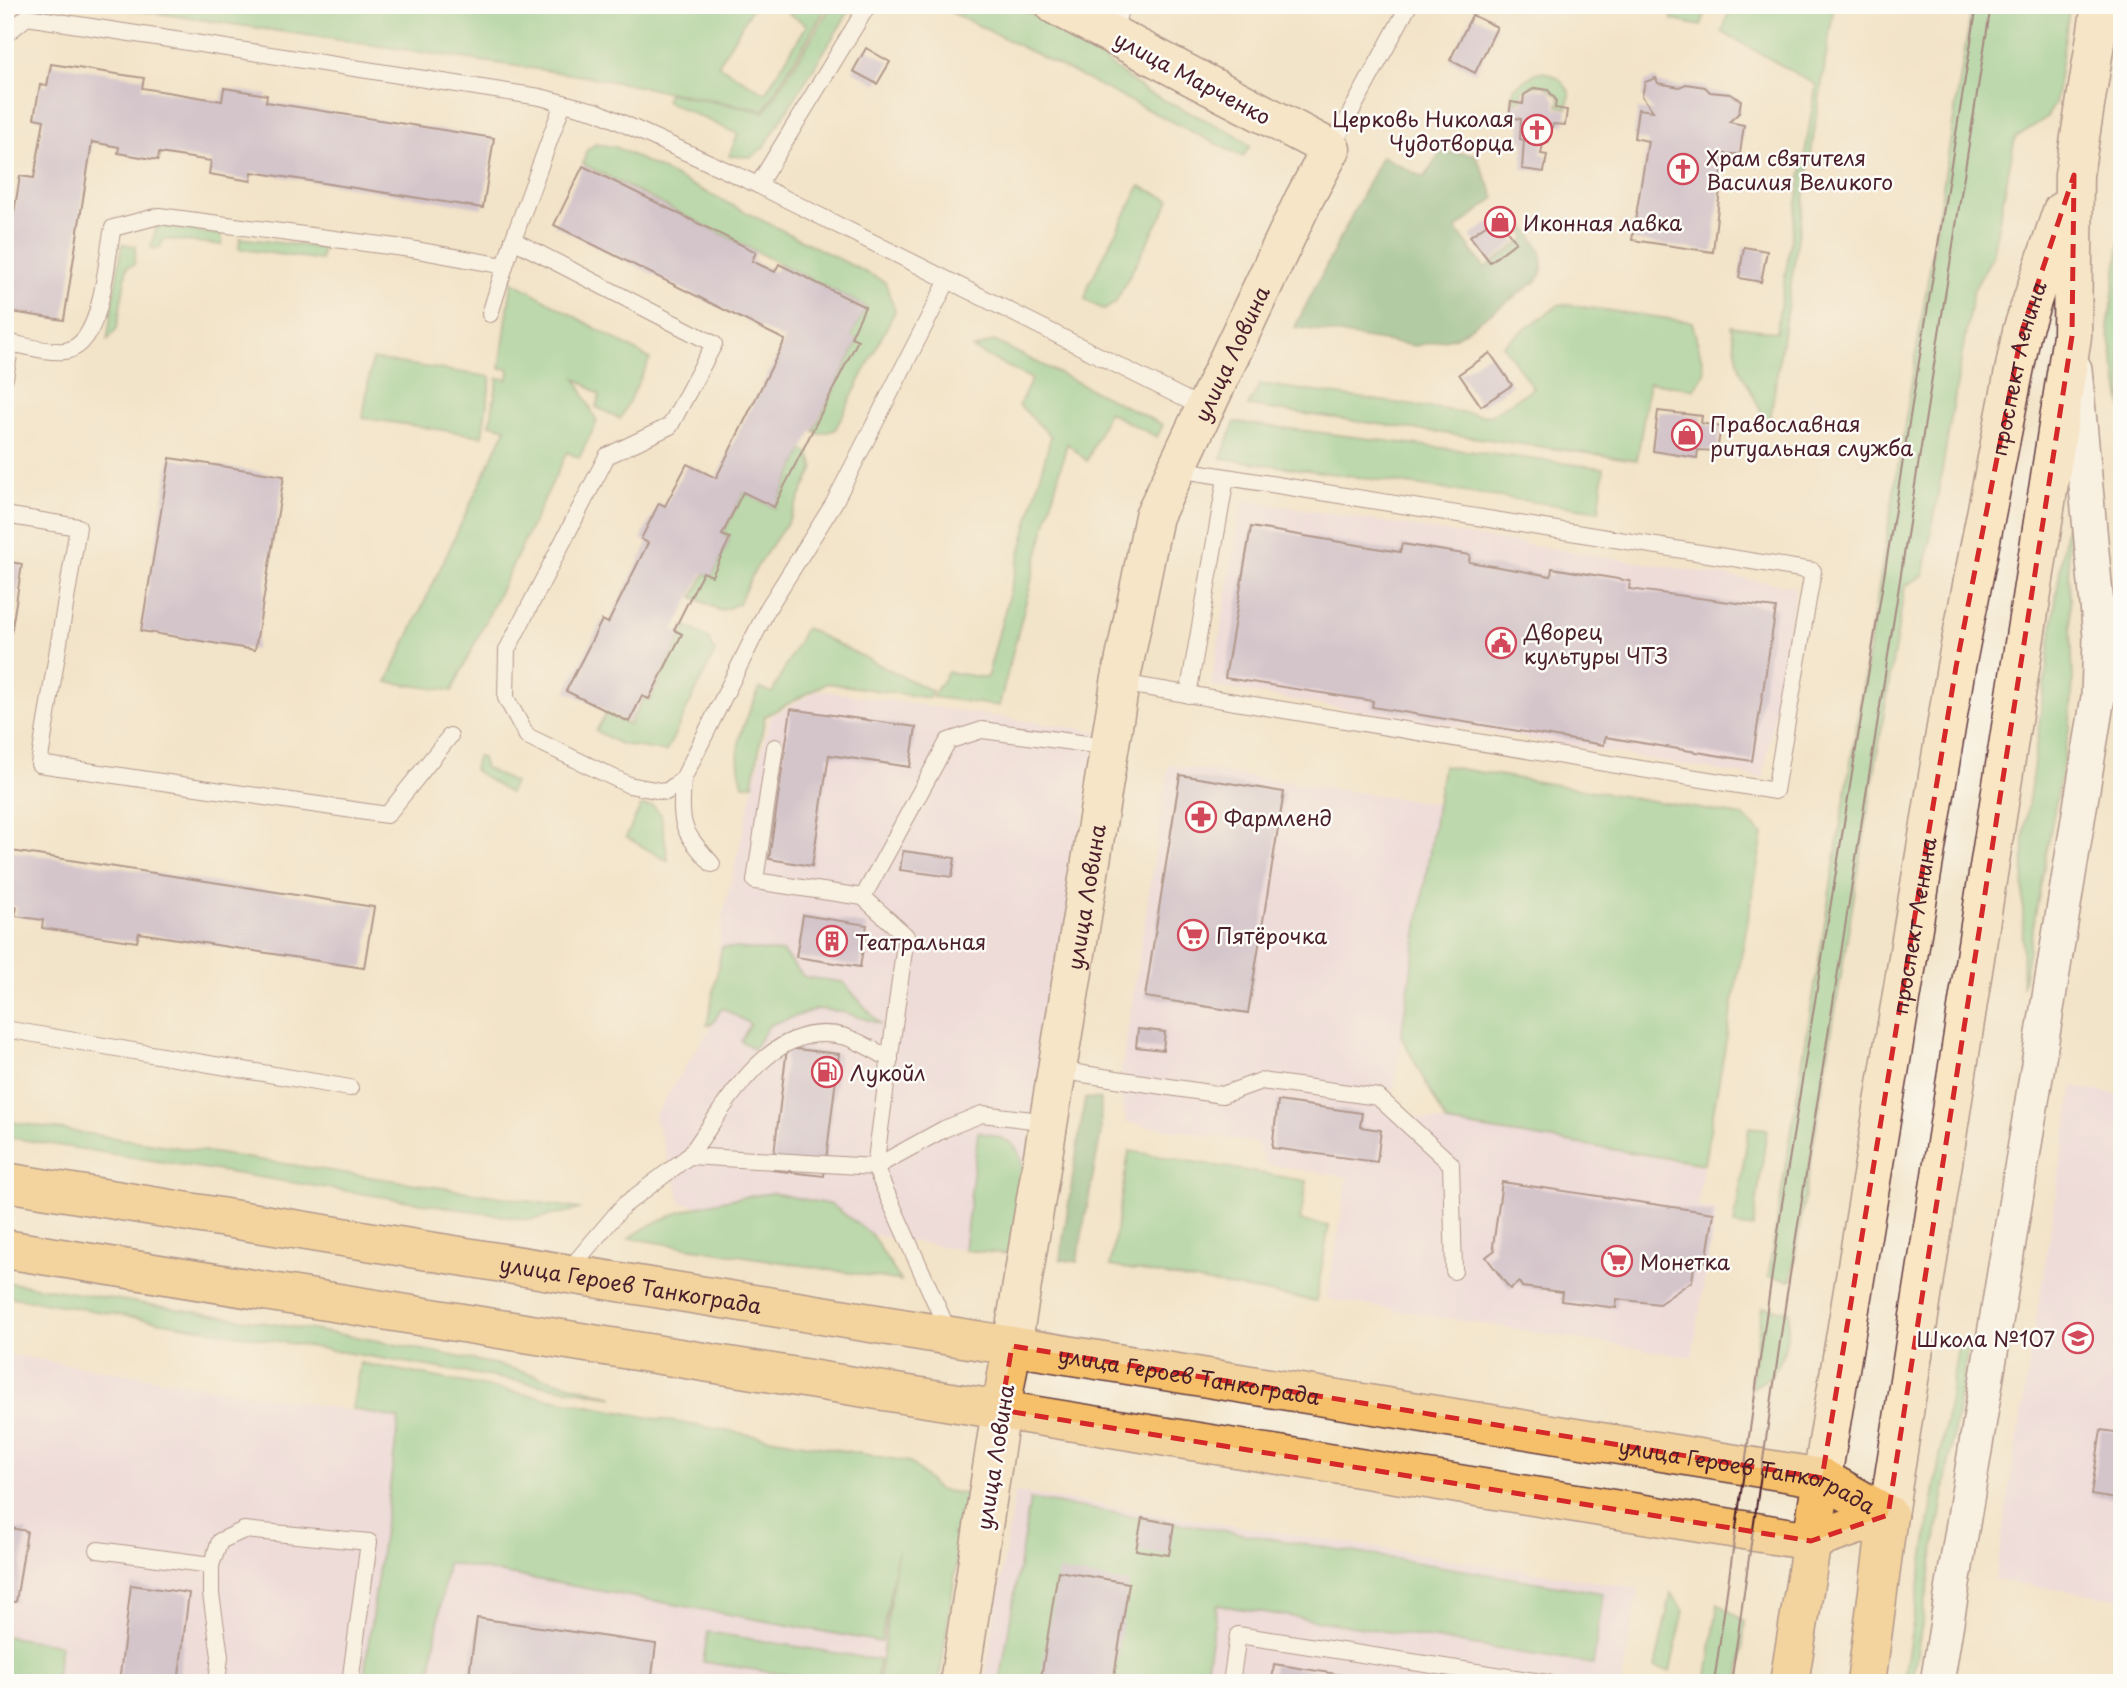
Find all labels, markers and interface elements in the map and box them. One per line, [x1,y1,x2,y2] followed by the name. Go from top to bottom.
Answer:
[1109,22,1277,132] street label: улица Марченко
[1332,102,1514,158] place label: Церковь Николая Чудотворца
[1520,113,1554,147] church icon: Церковь Николая Чудотворца
[1706,141,1893,197] place label: Храм святителя Василия Великого
[1666,152,1700,186] church icon: Храм святителя Василия Великого
[1483,205,1517,239] shop icon: Иконная лавка
[1523,206,1682,238] place label: Иконная лавка
[1982,276,2054,459] street label: проспект Ленина
[1185,279,1277,427] street label: улица Ловина
[1710,407,1914,463] place label: Православная ритуальная служба
[1670,418,1704,452] shop icon: Православная ритуальная служба
[1523,615,1668,671] place label: Дворец культуры ЧТЗ
[1484,626,1518,660] public building icon: Дворец культуры ЧТЗ
[1184,800,1218,834] pharmacy icon: Фармленд
[1224,801,1332,833] place label: Фармленд
[1058,821,1113,972] street label: улица Ловина
[1883,834,1944,1016] street label: проспект Ленина
[1176,918,1210,952] supermarket icon: Пятёрочка
[1216,919,1328,951] place label: Пятёрочка
[815,924,849,958] building icon: Театральная
[855,925,986,957] place label: Театральная
[810,1055,844,1089] fuel station icon: Лукойл
[850,1056,926,1088] place label: Лукойл
[1600,1244,1634,1278] supermarket icon: Монетка
[1640,1245,1731,1277] place label: Монетка
[497,1247,765,1321] street label: улица Героев Танкограда
[2061,1321,2095,1355] school or university icon: Школа №107
[1916,1322,2055,1354] place label: Школа №107
[1056,1338,1323,1412] street label: улица Героев Танкограда
[967,1381,1021,1532] street label: улица Ловина
[1617,1429,1882,1521] street label: улица Героев Танкограда

